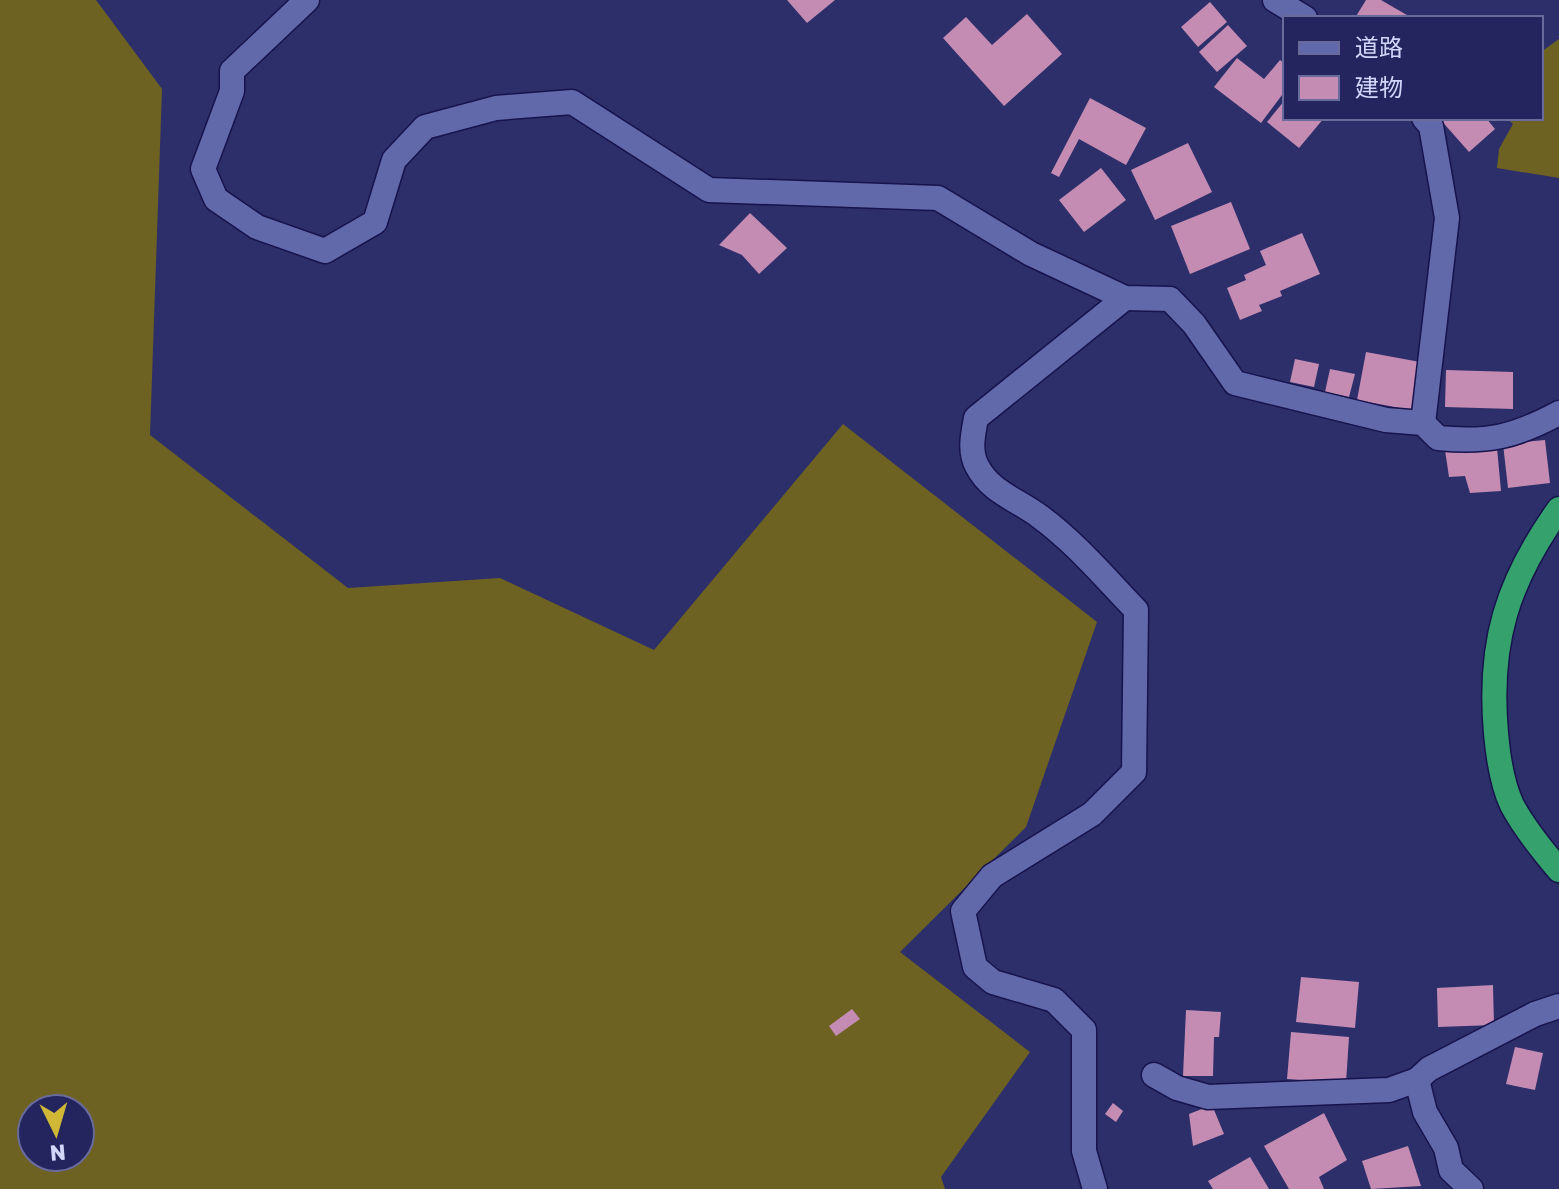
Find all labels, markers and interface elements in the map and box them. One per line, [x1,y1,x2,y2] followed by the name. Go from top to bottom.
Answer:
[1283,16,1543,120] legend
[1355,34,1403,62] text: 道路
[1355,74,1403,102] text: 建物
[16,1093,96,1173] north arrow
[49,1138,67,1167] text: N

